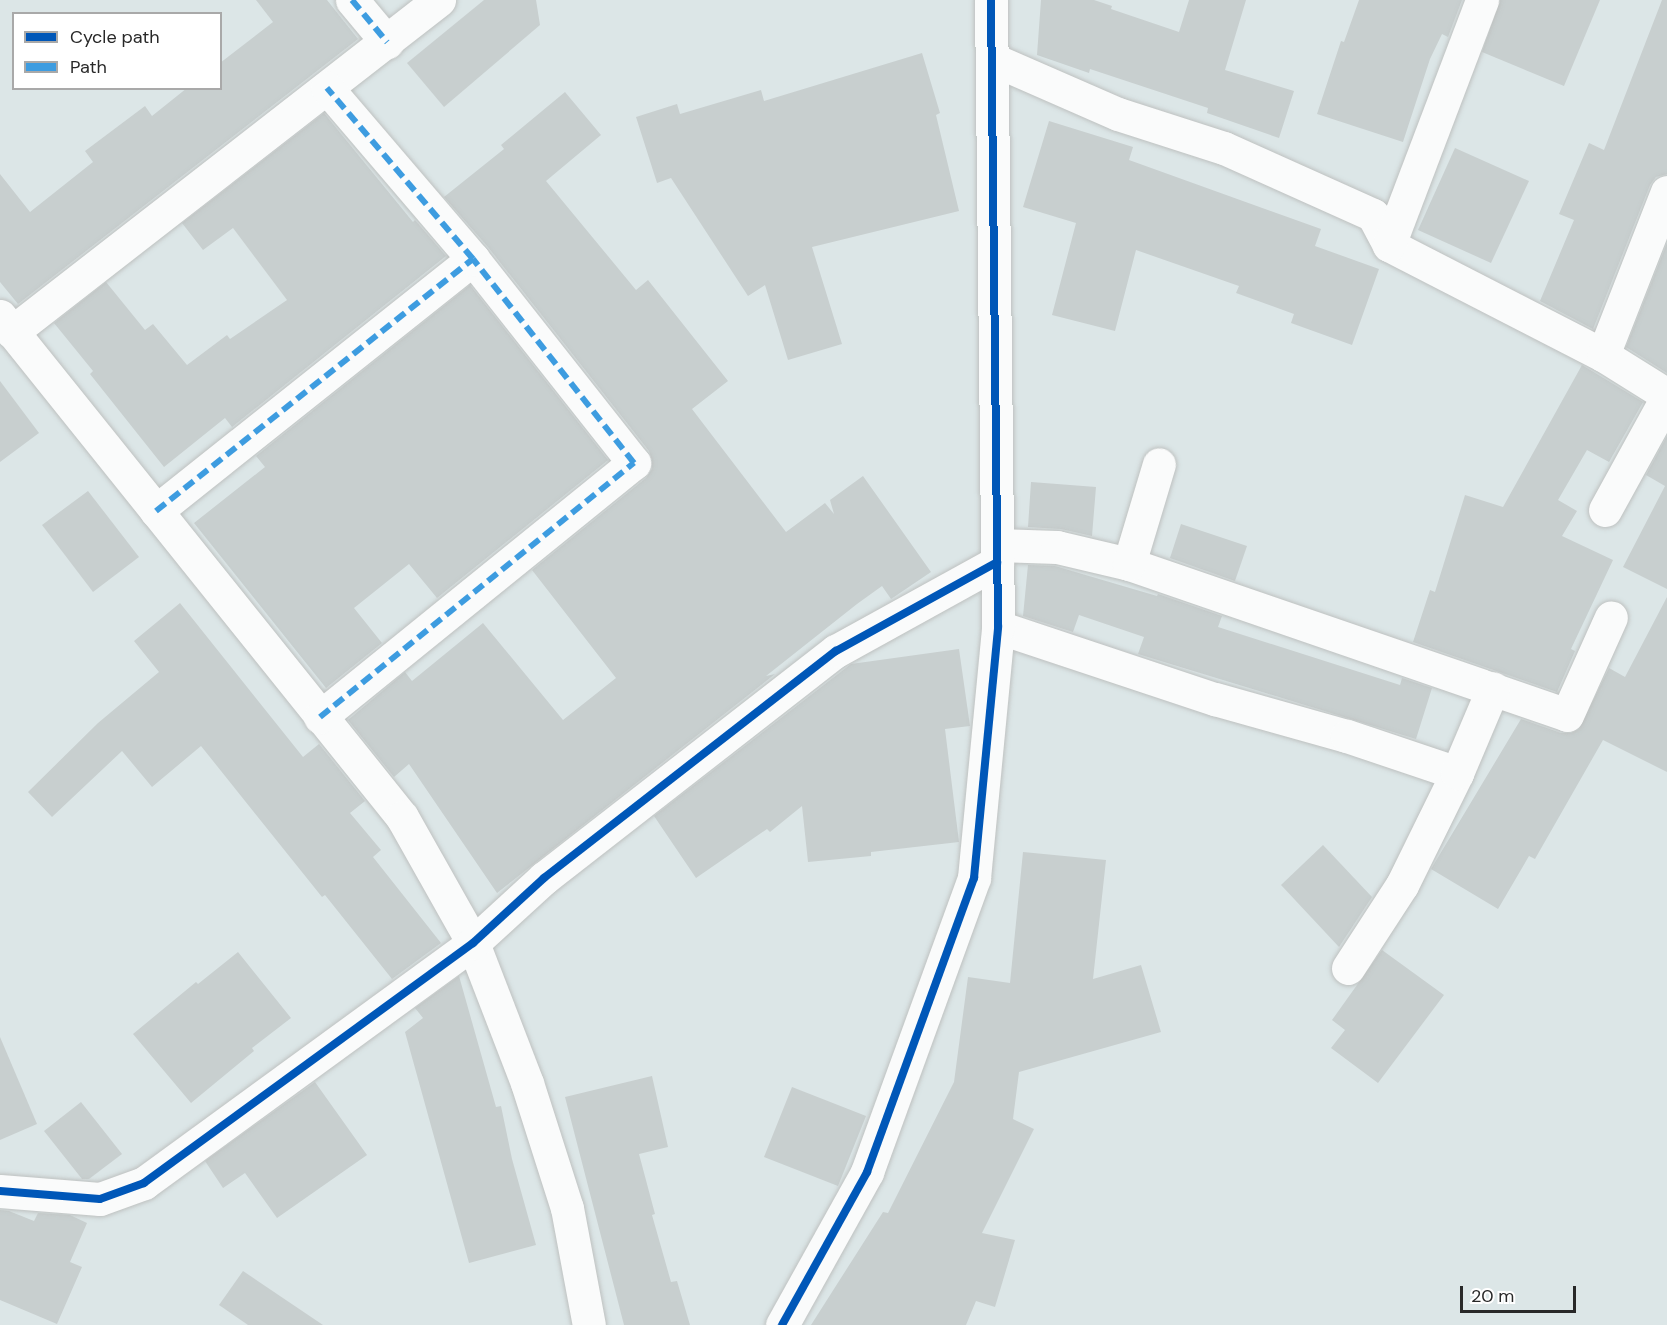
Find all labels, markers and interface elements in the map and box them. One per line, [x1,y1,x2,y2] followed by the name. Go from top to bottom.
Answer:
[12,12,222,90] legend
[70,25,160,49] text: Cycle path
[70,55,107,79] text: Path
[1463,1274,1578,1312] scale bar
[1471,1284,1514,1308] text: 20 m

